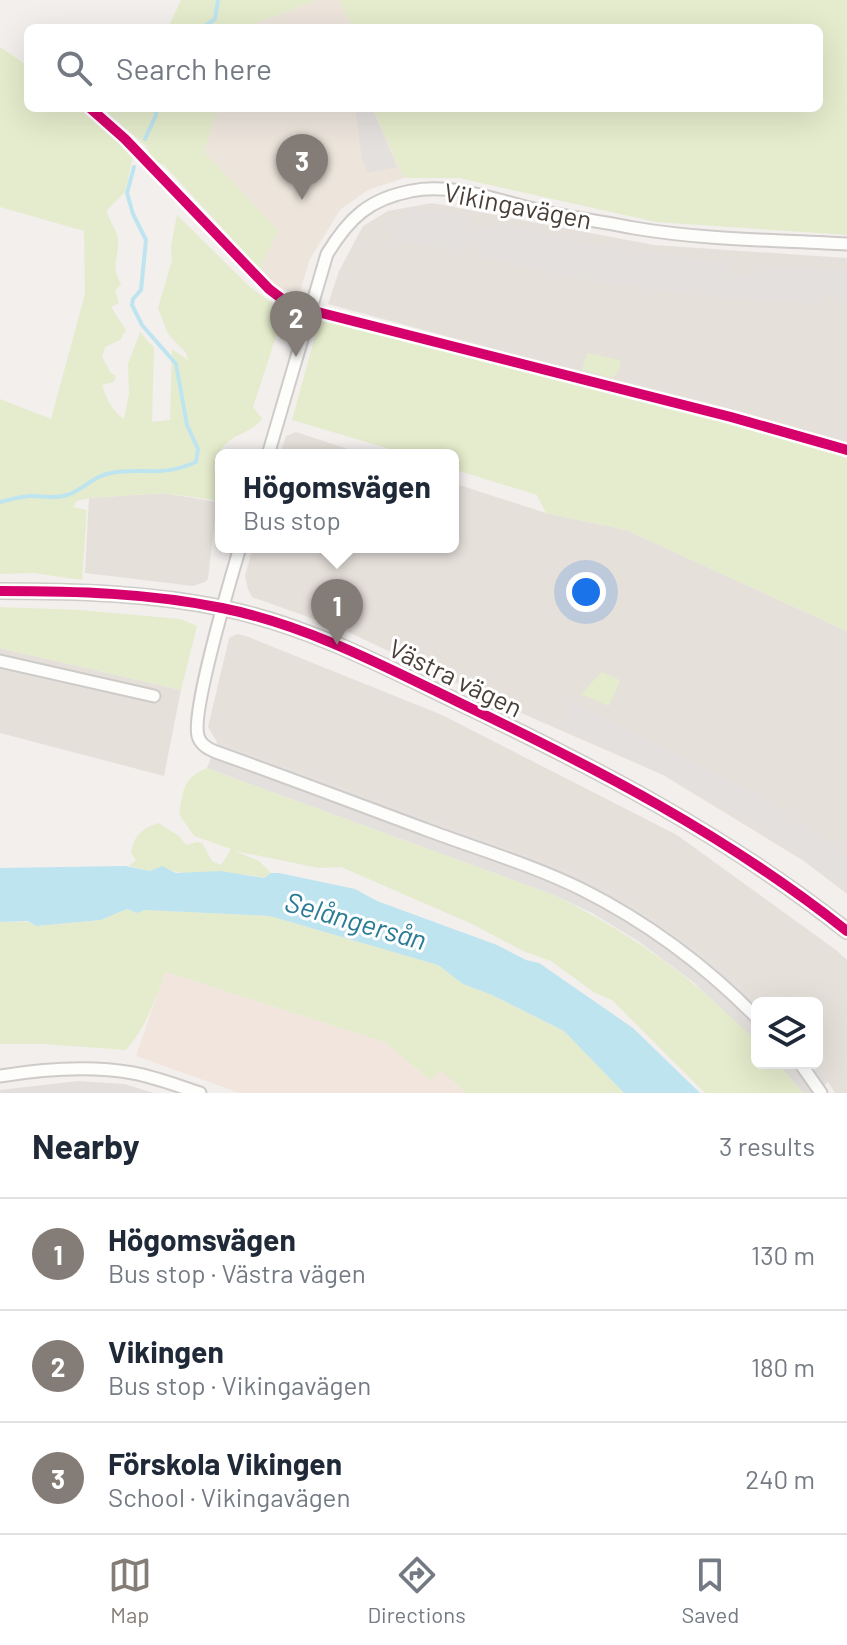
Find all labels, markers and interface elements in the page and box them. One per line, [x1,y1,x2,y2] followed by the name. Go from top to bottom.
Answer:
[24,24,823,112] search box
[52,46,96,90] icon: search
[116,50,272,86] text: Search here
[276,134,328,200] pin: 3
[442,175,594,235] street label: Vikingavägen
[270,291,322,357] pin: 2
[215,449,459,553] popup
[243,468,431,504] text: Högomsvägen
[243,504,341,535] text: Bus stop
[566,572,606,612] your location
[311,579,363,645] pin: 1
[384,631,528,723] street label: Västra vägen
[281,884,431,956] water label: Selångersån
[751,997,823,1069] map controls
[751,997,823,1069] button: layers
[32,1125,140,1166] text: Nearby
[719,1130,815,1161] text: 3 results
[108,1221,296,1257] text: Högomsvägen
[53,1239,63,1270] text: 1
[751,1239,815,1270] text: 130 m
[108,1257,366,1288] text: Bus stop · Västra vägen
[108,1333,224,1369] text: Vikingen
[51,1351,65,1382] text: 2
[751,1351,815,1382] text: 180 m
[108,1369,371,1400] text: Bus stop · Vikingavägen
[108,1445,342,1481] text: Förskola Vikingen
[51,1463,65,1494] text: 3
[745,1463,815,1494] text: 240 m
[108,1481,350,1512] text: School · Vikingavägen
[108,1553,152,1627] tab: Map
[367,1553,466,1627] tab: Directions
[681,1553,739,1627] tab: Saved

